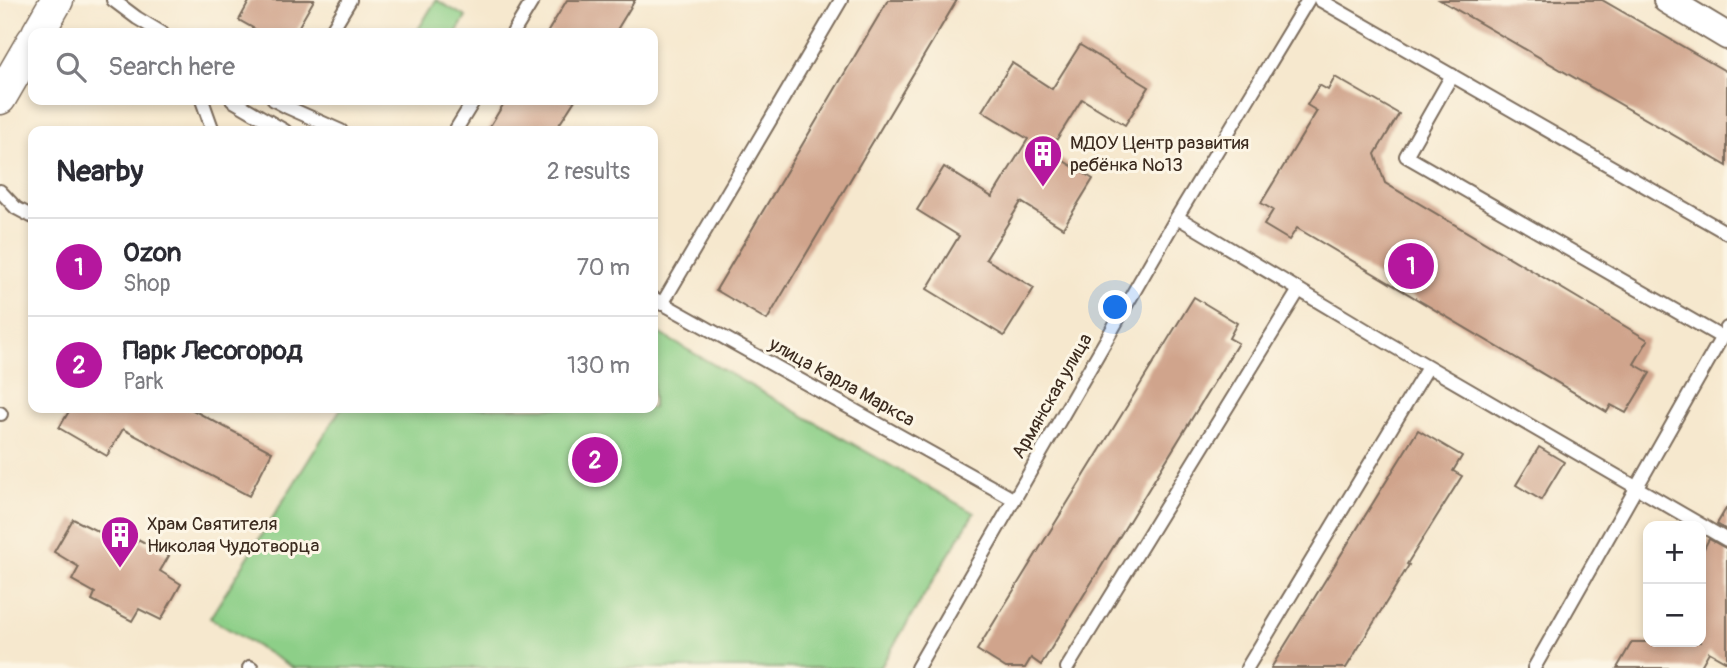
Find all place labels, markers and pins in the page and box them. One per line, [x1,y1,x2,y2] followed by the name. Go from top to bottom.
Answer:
[1070,131,1249,177] place label: МДОУ Центр развития ребёнка №13
[1022,133,1064,188] building icon: МДОУ Центр развития ребёнка №13
[1388,240,1434,292] pin: 1
[572,434,618,486] pin: 2
[147,512,319,558] place label: Храм Святителя Николая Чудотворца
[99,514,141,569] building icon: Храм Святителя Николая Чудотворца

